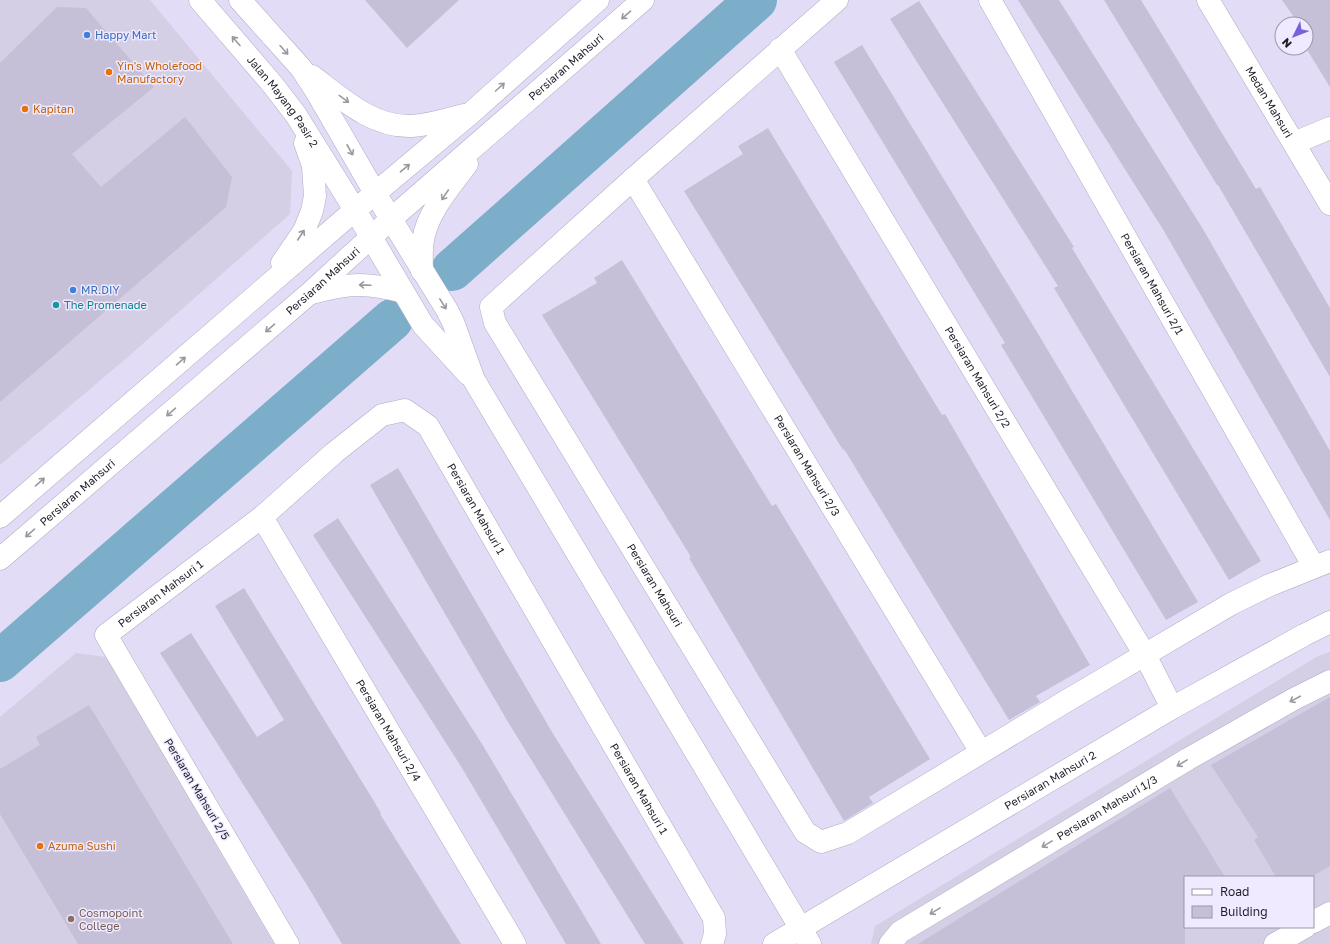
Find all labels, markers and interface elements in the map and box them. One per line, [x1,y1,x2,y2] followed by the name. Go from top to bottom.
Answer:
[621,10,631,19] one-way arrow
[1274,16,1314,56] north arrow
[95,28,156,41] place label: Happy Mart
[82,30,92,40] marker: Happy Mart
[526,30,606,103] street label: Persiaran Mahsuri
[231,36,240,46] one-way arrow
[1279,36,1294,51] text: N
[280,45,289,55] one-way arrow
[245,53,321,149] street label: Jalan Mayang Pasir 2
[117,59,202,85] place label: Yin's Wholefood Manufactory
[1243,64,1296,140] street label: Medan Mahsuri
[104,67,114,77] marker: Yin's Wholefood Manufactory
[495,82,505,92] one-way arrow
[338,95,349,103] one-way arrow
[33,102,74,115] place label: Kapitan
[20,104,30,114] marker: Kapitan
[346,144,354,156] one-way arrow
[399,164,410,173] one-way arrow
[441,189,449,200] one-way arrow
[298,229,306,241] one-way arrow
[1119,231,1187,337] street label: Persiaran Mahsuri 2/1
[283,244,362,317] street label: Persiaran Mahsuri
[359,281,372,289] one-way arrow
[81,283,119,296] place label: MR.DIY
[68,285,78,295] marker: MR.DIY
[64,298,147,311] place label: The Promenade
[439,298,447,309] one-way arrow
[51,300,61,310] marker: The Promenade
[264,323,275,332] one-way arrow
[943,324,1013,430] street label: Persiaran Mahsuri 2/2
[176,356,187,365] one-way arrow
[166,408,176,417] one-way arrow
[772,412,843,518] street label: Persiaran Mahsuri 2/3
[37,456,117,528] street label: Persiaran Mahsuri
[445,461,508,556] street label: Persiaran Mahsuri 1
[35,477,45,487] one-way arrow
[24,529,35,538] one-way arrow
[625,541,685,629] street label: Persiaran Mahsuri
[115,557,205,630] street label: Persiaran Mahsuri 1
[354,677,424,784] street label: Persiaran Mahsuri 2/4
[1289,695,1301,703] one-way arrow
[162,736,233,842] street label: Persiaran Mahsuri 2/5
[608,741,671,836] street label: Persiaran Mahsuri 1
[1002,748,1098,812] street label: Persiaran Mahsuri 2
[1177,759,1188,767] one-way arrow
[1054,772,1159,842] street label: Persiaran Mahsuri 1/3
[48,839,116,852] place label: Azuma Sushi
[35,841,45,851] marker: Azuma Sushi
[1041,841,1053,849] one-way arrow
[1184,876,1314,928] legend
[1220,884,1249,899] text: Road
[1220,904,1268,919] text: Building
[79,906,143,932] place label: Cosmopoint College
[930,907,941,915] one-way arrow
[66,914,76,924] marker: Cosmopoint College

